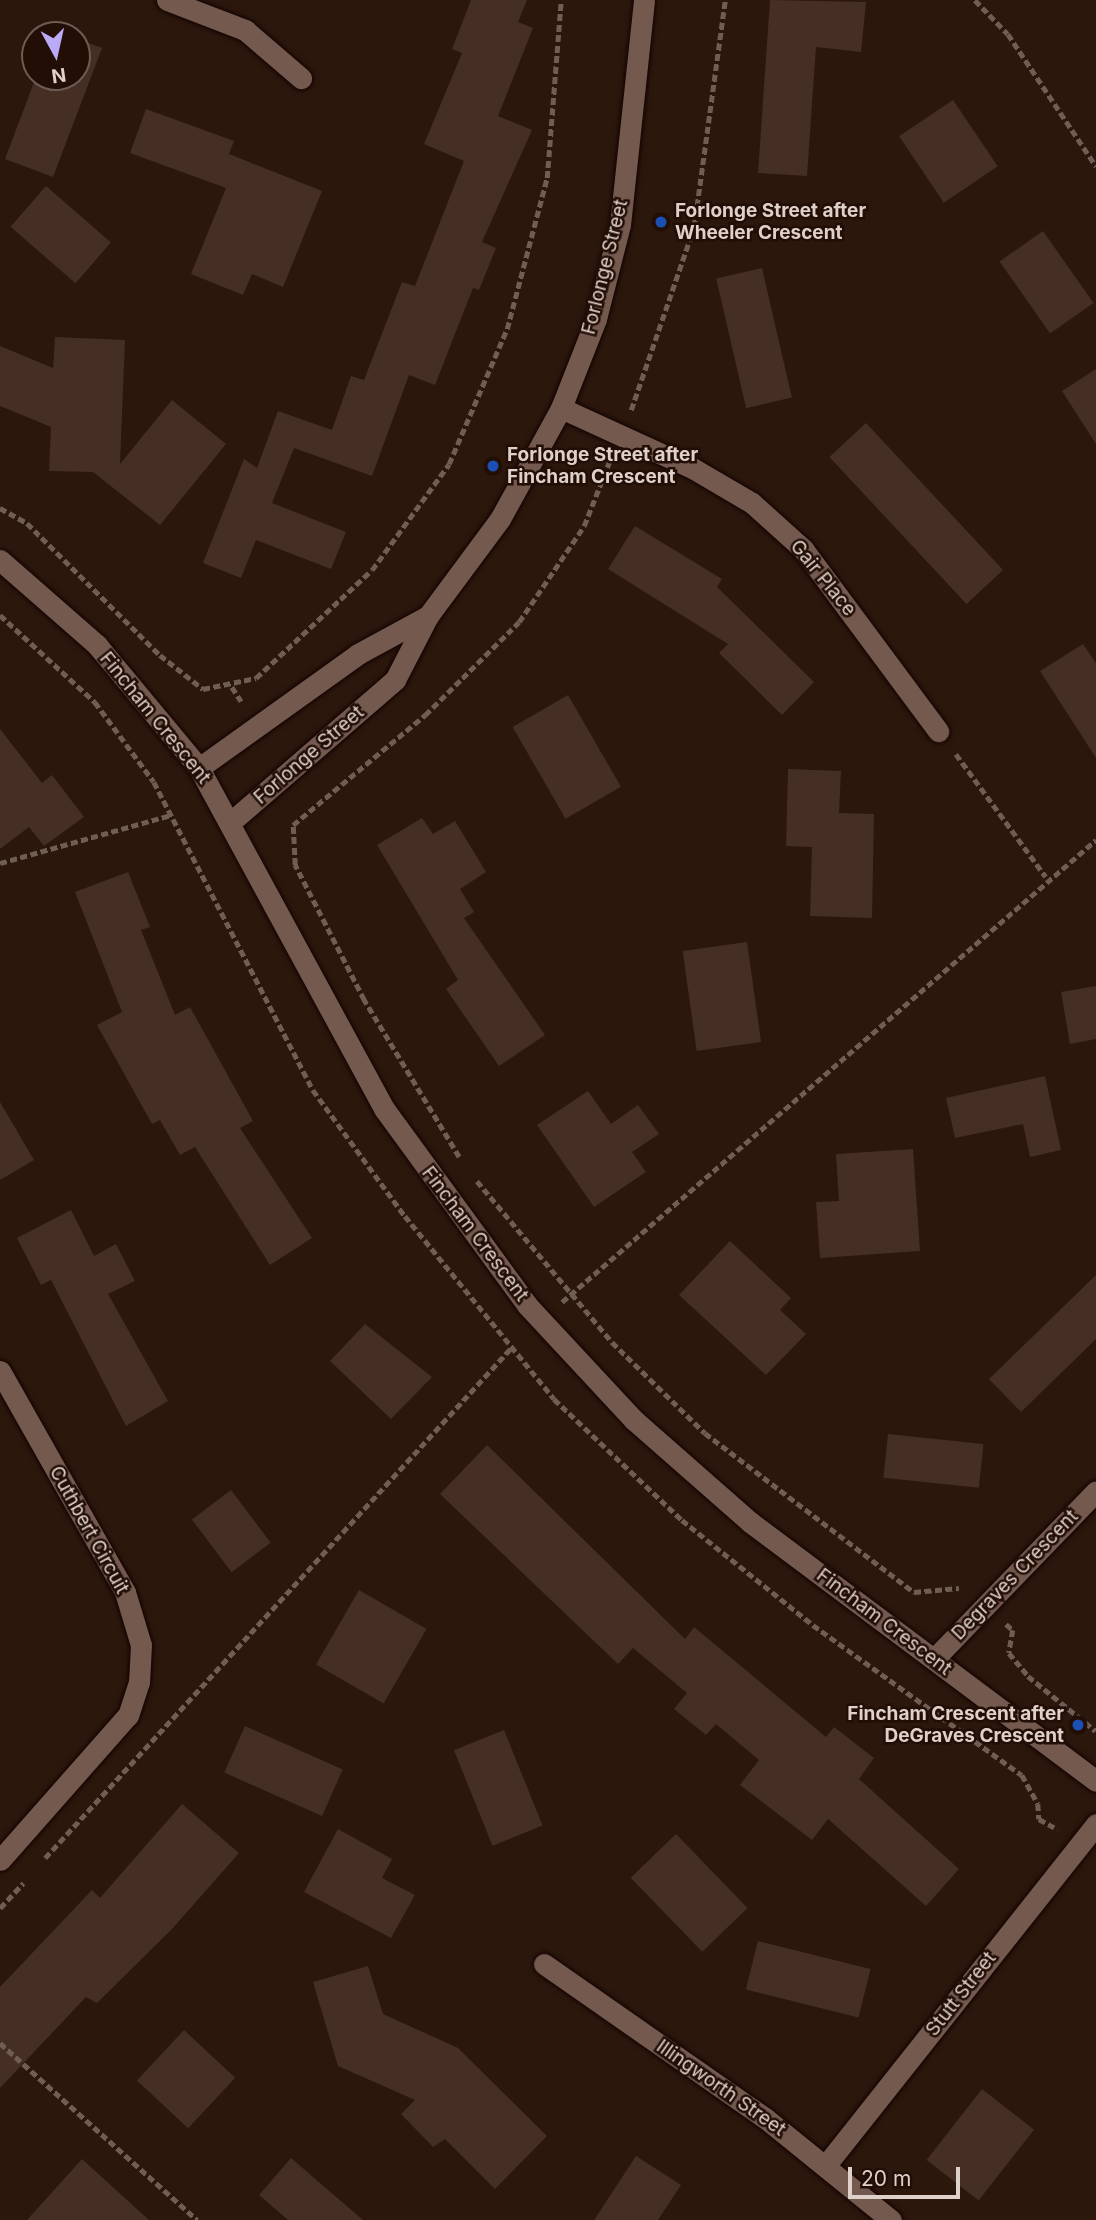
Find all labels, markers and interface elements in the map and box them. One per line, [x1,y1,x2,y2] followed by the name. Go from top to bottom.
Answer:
[21,21,91,91] north arrow
[50,63,67,88] text: N
[577,197,633,337] street label: Forlonge Street
[675,200,866,244] place label: Forlonge Street after Wheeler Crescent
[653,214,669,230] marker: Forlonge Street after Wheeler Crescent
[507,444,698,488] place label: Forlonge Street after Fincham Crescent
[485,458,501,474] marker: Forlonge Street after Fincham Crescent
[785,535,861,621] street label: Gair Place
[95,647,215,789] street label: Fincham Crescent
[249,701,369,809] street label: Forlonge Street
[417,1162,533,1306] street label: Fincham Crescent
[44,1462,134,1598] street label: Cuthbert Circuit
[947,1505,1083,1645] street label: Degraves Crescent
[812,1564,956,1680] street label: Fincham Crescent
[847,1703,1064,1747] place label: Fincham Crescent after DeGraves Crescent
[1070,1717,1086,1733] marker: Fincham Crescent after DeGraves Crescent
[921,1947,1001,2041] street label: Stutt Street
[652,2035,790,2141] street label: Illingworth Street
[851,2154,963,2198] scale bar
[861,2166,911,2191] text: 20 m

